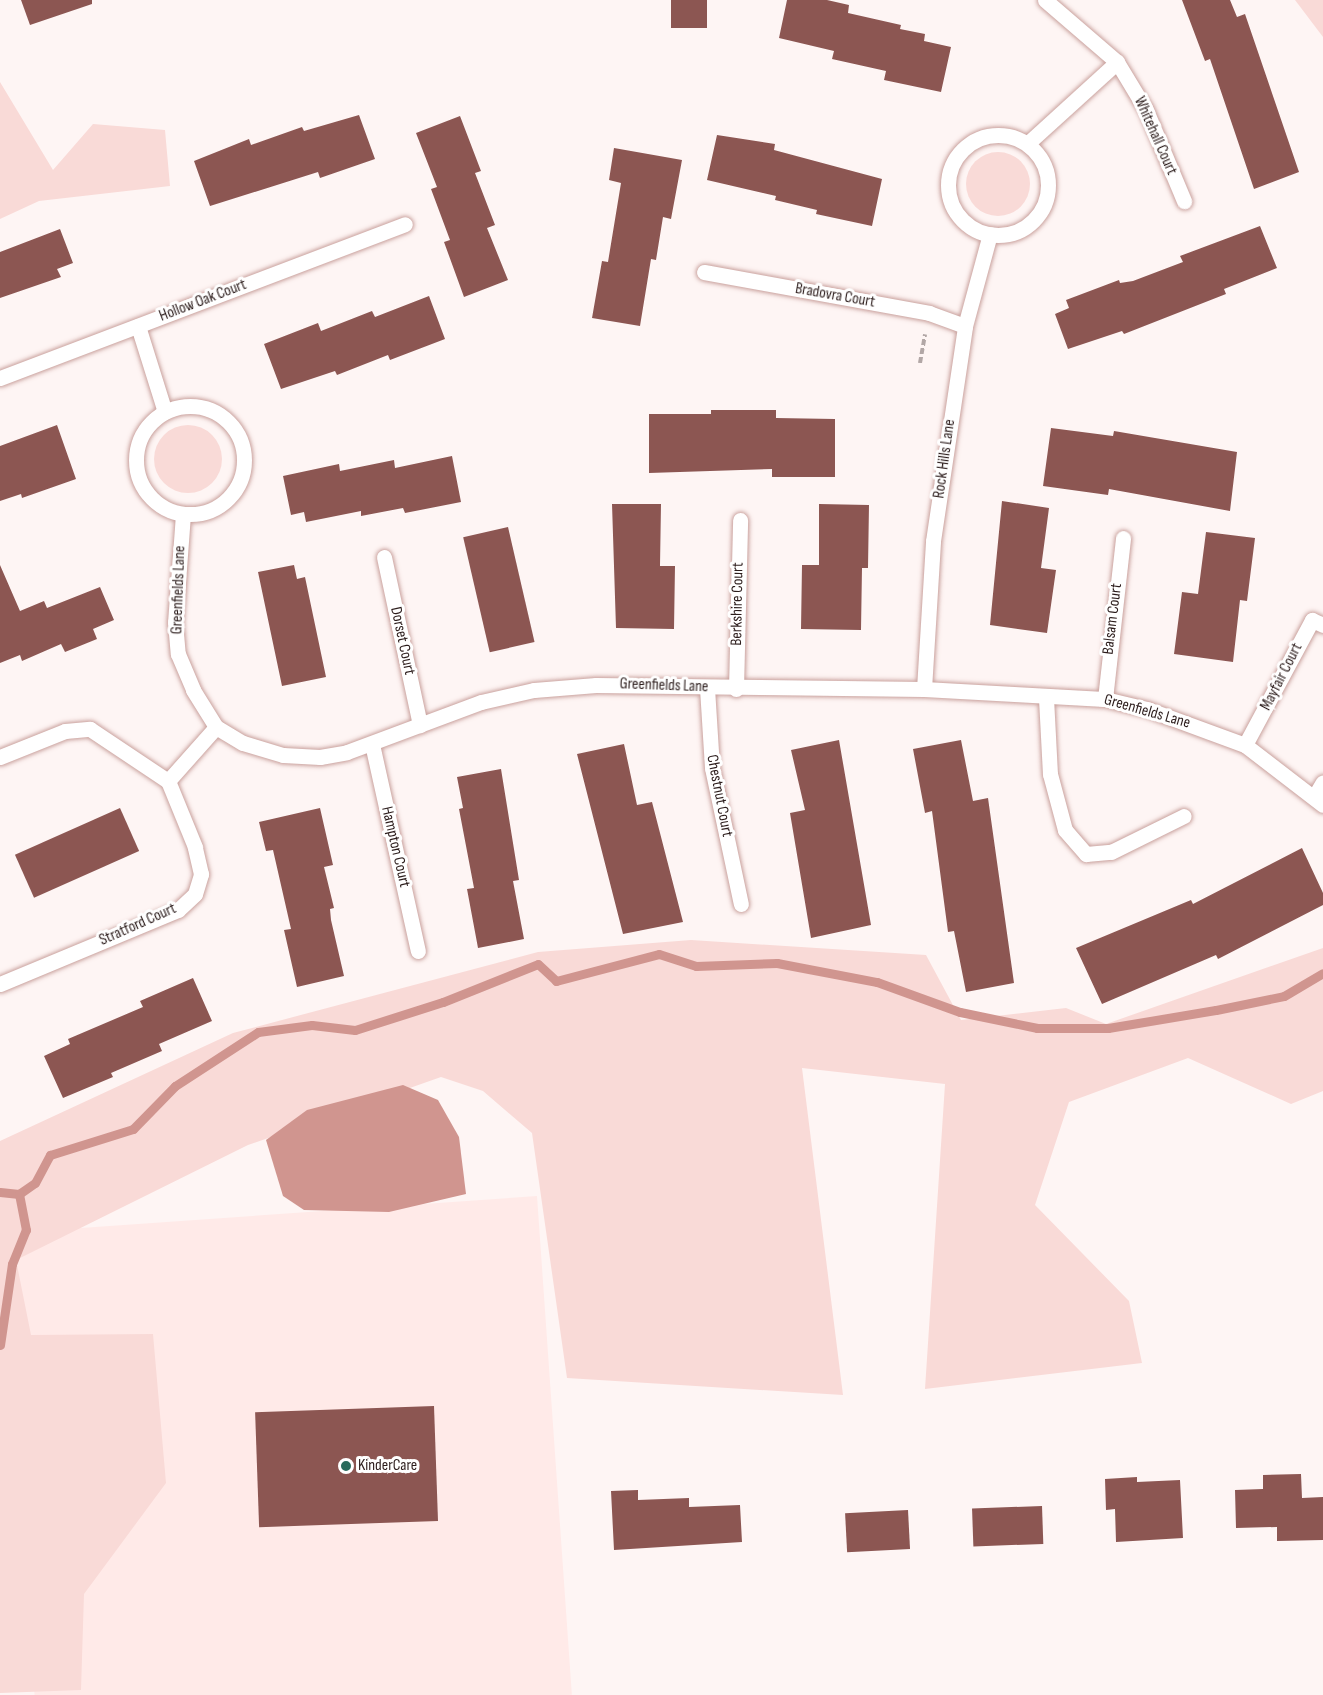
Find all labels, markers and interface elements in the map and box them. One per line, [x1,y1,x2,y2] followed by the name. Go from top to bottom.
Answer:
[1129,94,1181,178] street label: Whitehall Court
[157,276,249,326] street label: Hollow Oak Court
[794,280,876,312] street label: Bradovra Court
[930,418,960,500] street label: Rock Hills Lane
[168,545,190,635] street label: Greenfields Lane
[728,562,748,646] street label: Berkshire Court
[1099,582,1127,656] street label: Balsam Court
[385,605,419,677] street label: Dorset Court
[1257,640,1307,714] street label: Mayfair Court
[619,675,709,697] street label: Greenfields Lane
[1102,691,1192,733] street label: Greenfields Lane
[702,753,736,839] street label: Chestnut Court
[376,805,414,889] street label: Hampton Court
[97,900,179,950] street label: Stratford Court
[358,1456,417,1476] place label: KinderCare
[339,1459,353,1473] marker: KinderCare

